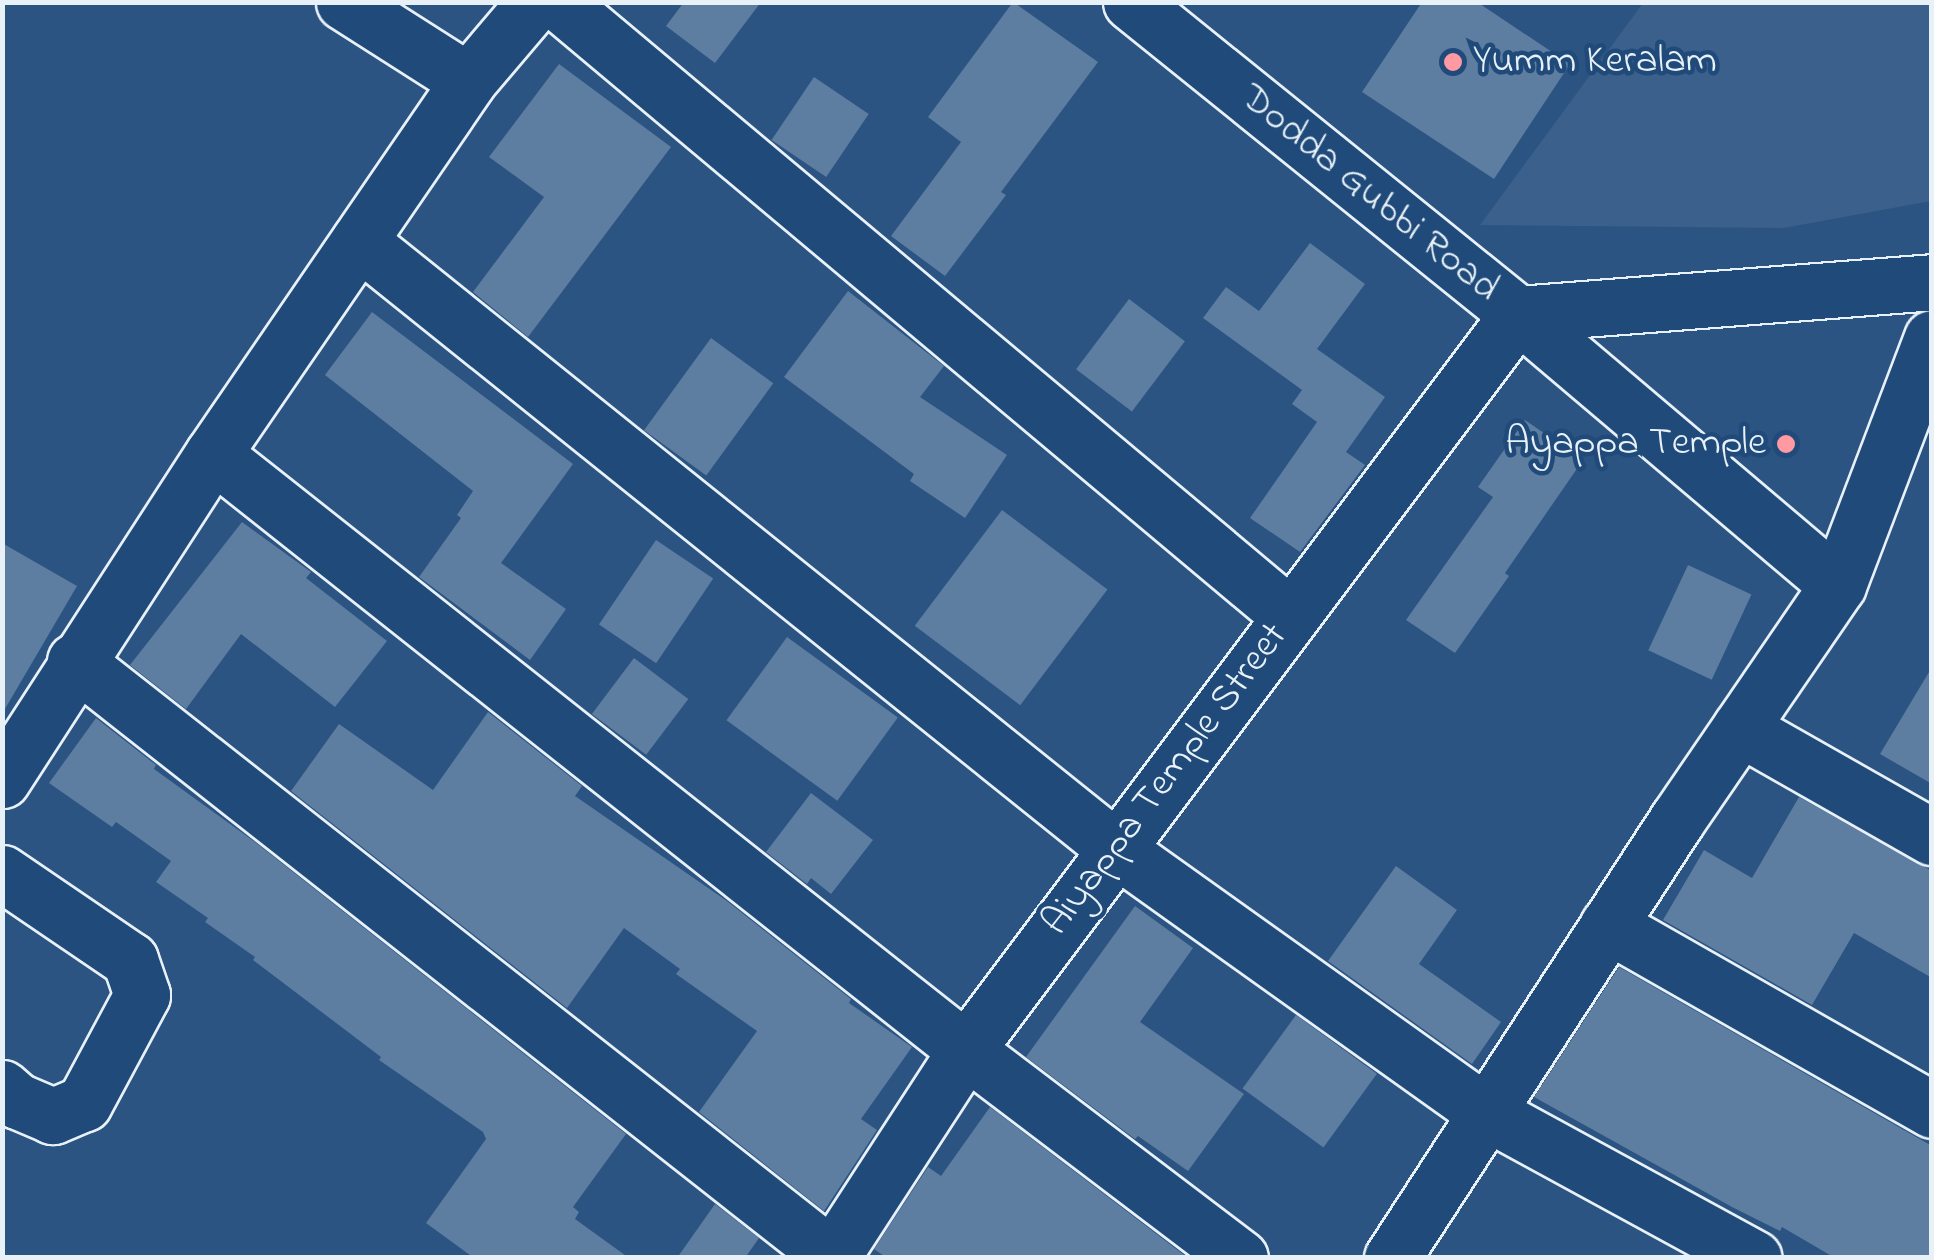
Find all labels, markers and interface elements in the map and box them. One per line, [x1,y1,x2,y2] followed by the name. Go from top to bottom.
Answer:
[1473,38,1717,86] place label: Yumm Keralam
[1442,51,1464,73] marker: Yumm Keralam
[1230,75,1508,313] street label: Dodda Gubbi Road
[1505,420,1766,468] place label: Ayappa Temple
[1775,433,1797,455] marker: Ayappa Temple
[1033,614,1299,946] street label: Aiyappa Temple Street

